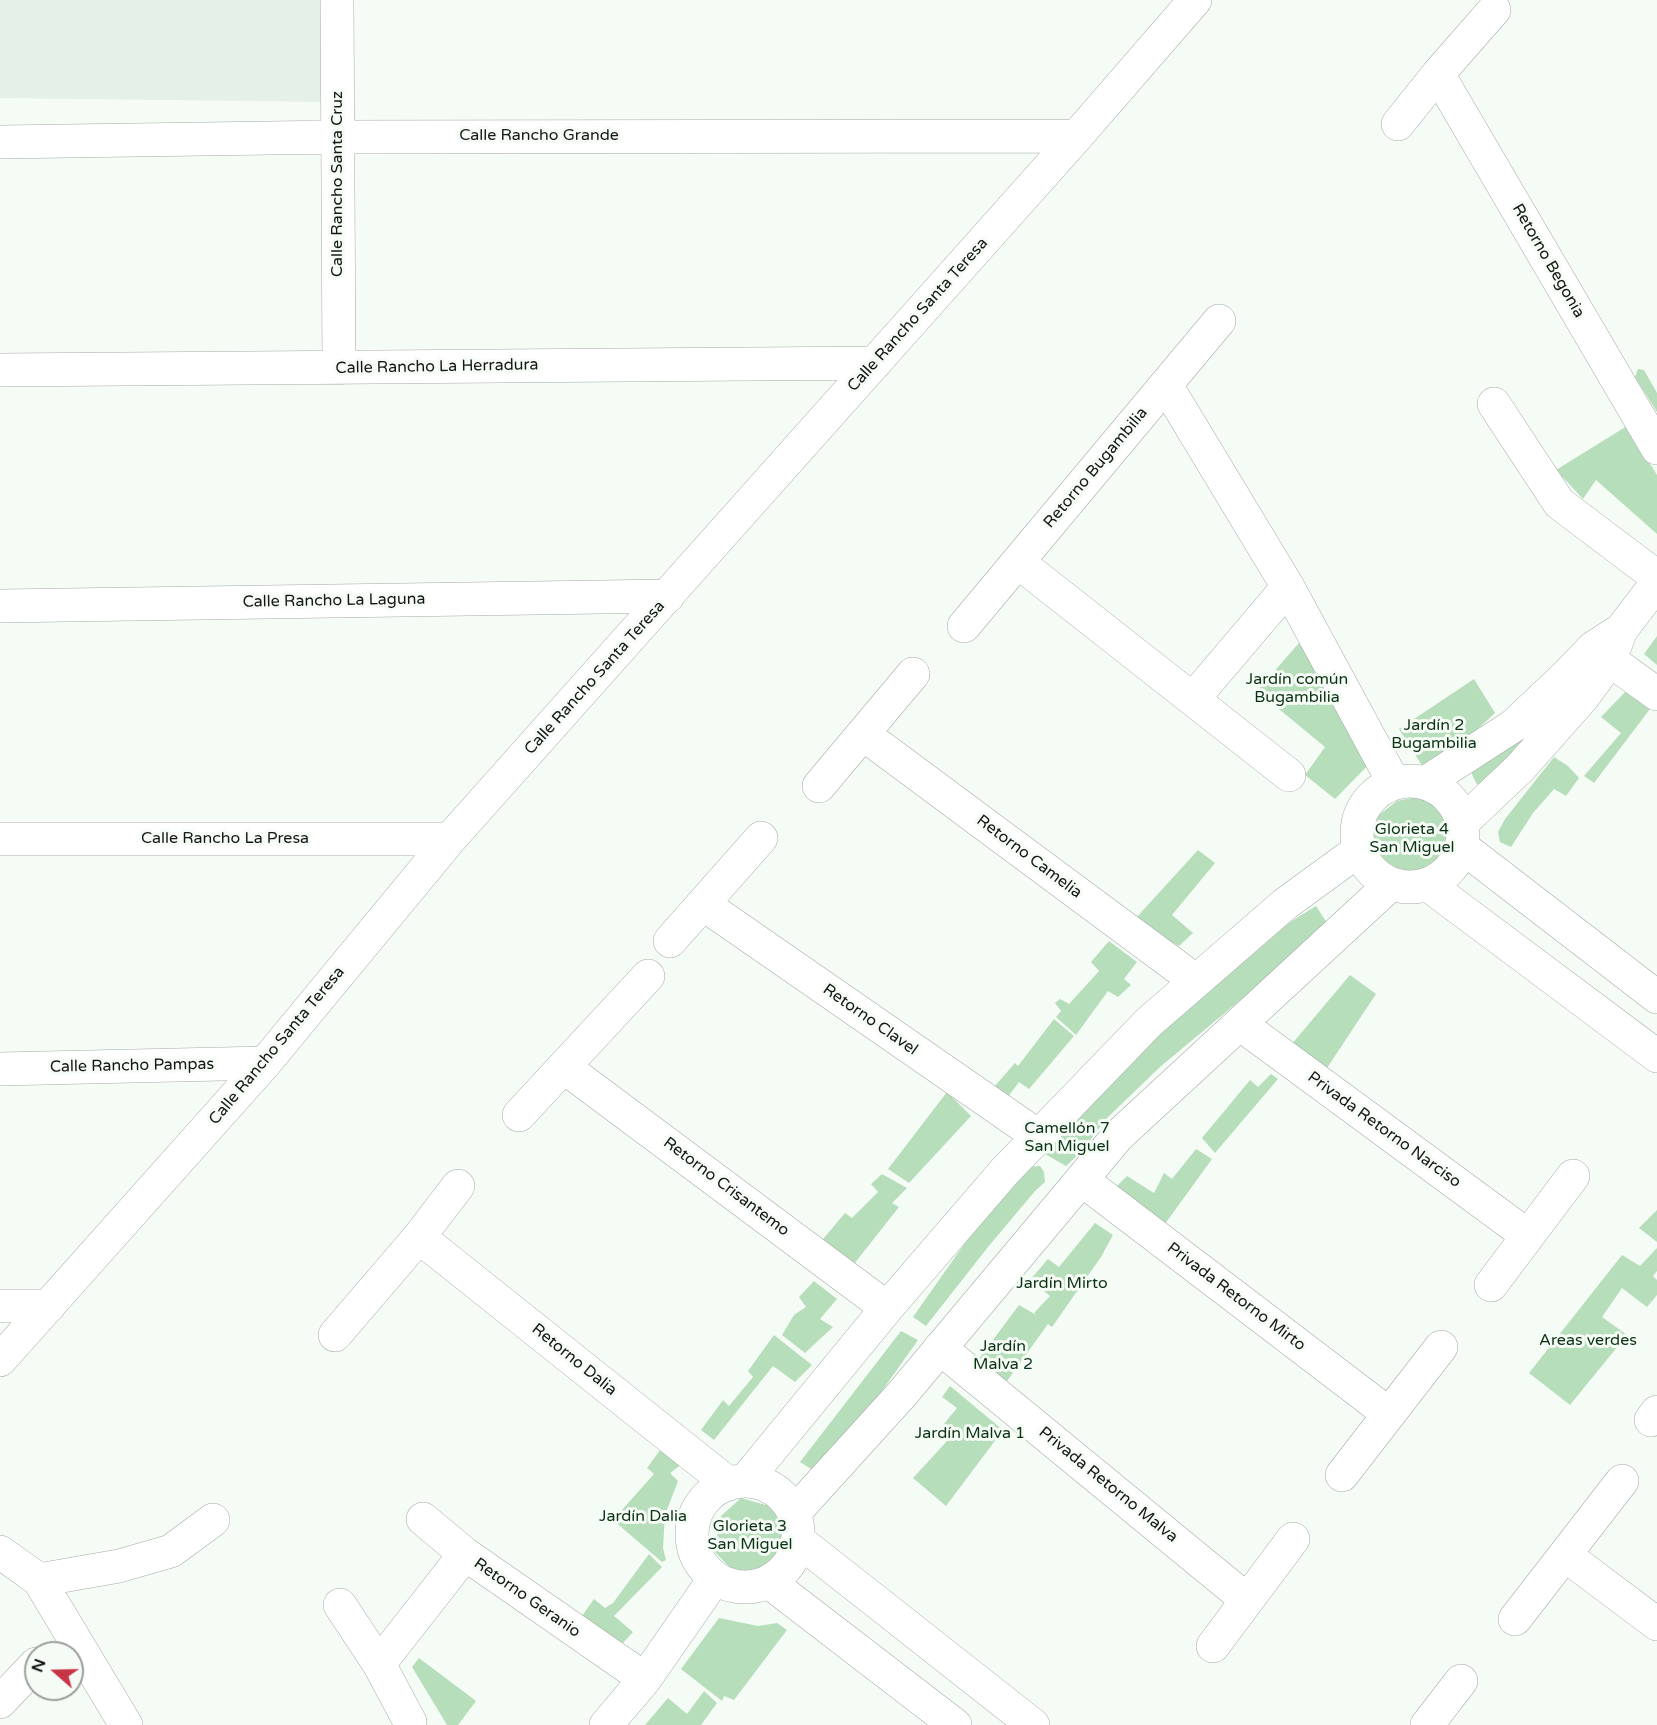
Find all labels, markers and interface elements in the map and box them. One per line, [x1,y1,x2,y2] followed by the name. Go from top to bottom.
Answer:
[328,91,348,277] street label: Calle Rancho Santa Cruz
[459,126,619,146] street label: Calle Rancho Grande
[1508,201,1588,321] street label: Retorno Begonia
[844,234,992,396] street label: Calle Rancho Santa Teresa
[335,356,539,378] street label: Calle Rancho La Herradura
[1040,404,1152,532] street label: Retorno Bugambilia
[242,590,426,612] street label: Calle Rancho La Laguna
[521,597,669,759] street label: Calle Rancho Santa Teresa
[1246,670,1348,708] park label: Jardín común Bugambilia
[1391,716,1477,754] park label: Jardín 2 Bugambilia
[973,811,1085,903] street label: Retorno Camelia
[1370,820,1454,858] park label: Glorieta 4 San Miguel
[141,829,309,849] street label: Calle Rancho La Presa
[205,963,349,1129] street label: Calle Rancho Santa Teresa
[819,980,921,1060] street label: Retorno Clavel
[50,1055,214,1077] street label: Calle Rancho Pampas
[1304,1068,1464,1192] street label: Privada Retorno Narciso
[1024,1119,1110,1157] park label: Camellón 7 San Miguel
[659,1133,793,1241] street label: Retorno Crisantemo
[1163,1239,1309,1355] street label: Privada Retorno Mirto
[1016,1274,1108,1294] park label: Jardín Mirto
[528,1320,620,1400] street label: Retorno Dalia
[1539,1331,1637,1351] park label: Areas verdes
[973,1337,1033,1375] park label: Jardín Malva 2
[1035,1423,1181,1547] street label: Privada Retorno Malva
[915,1424,1025,1444] park label: Jardín Malva 1
[599,1507,687,1527] park label: Jardín Dalia
[708,1517,792,1555] park label: Glorieta 3 San Miguel
[470,1554,584,1642] street label: Retorno Geranio
[24,1641,84,1701] north arrow
[27,1656,51,1675] text: N

